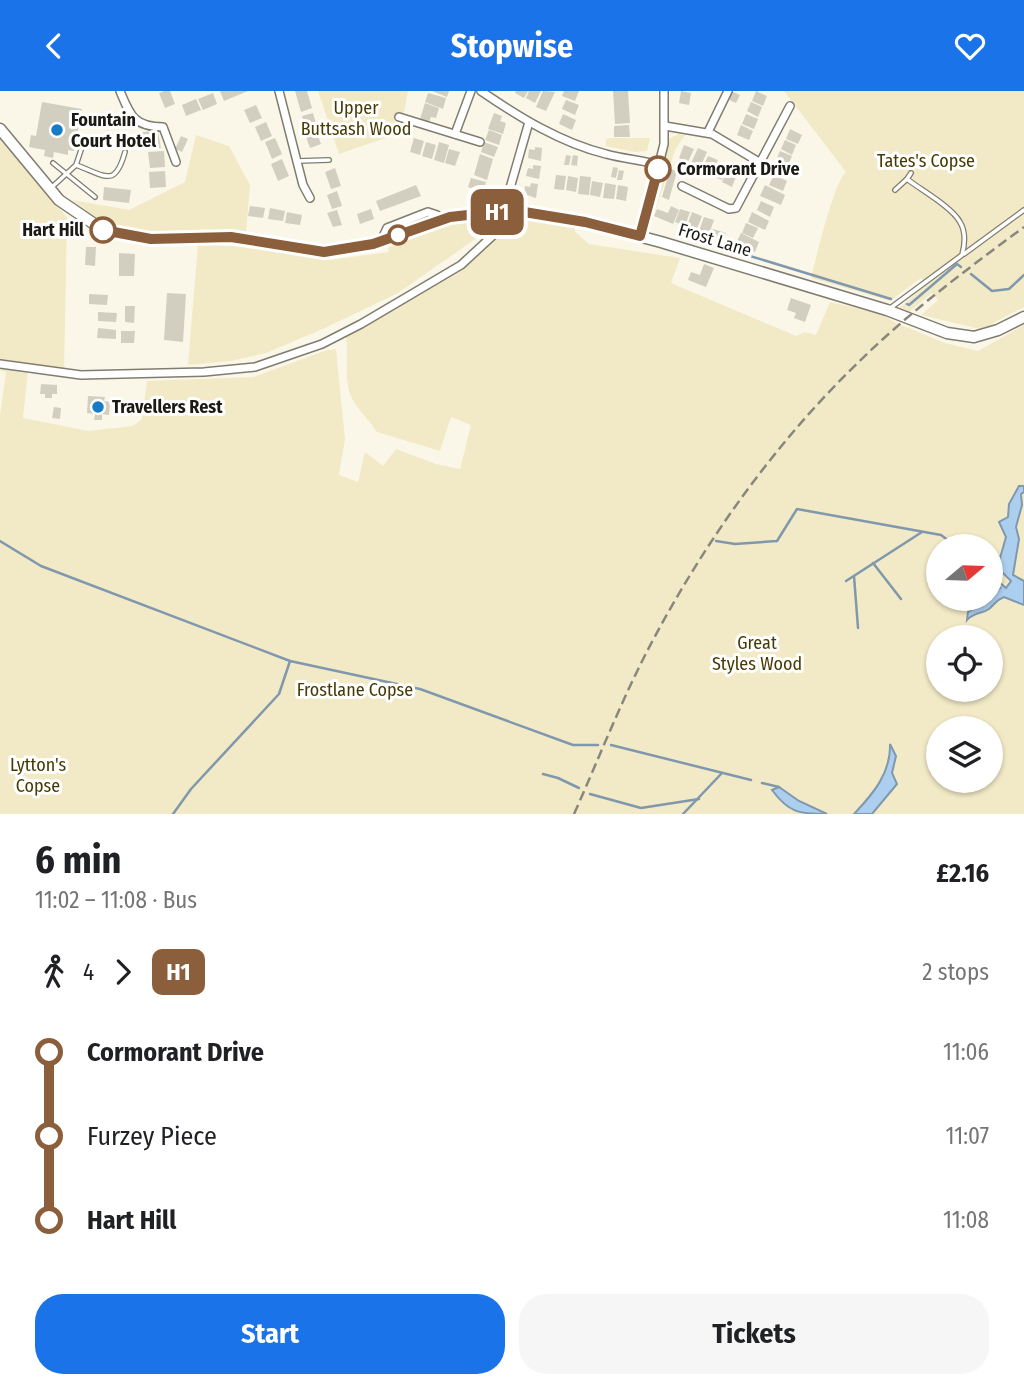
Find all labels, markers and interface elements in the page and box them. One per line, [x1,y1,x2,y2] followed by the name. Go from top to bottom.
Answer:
[35,27,73,65] icon: back
[451,27,573,65] text: Stopwise
[951,27,989,65] icon: heart
[301,97,411,140] park label: Upper Buttsash Wood
[71,109,156,152] place label: Fountain Court Hotel
[49,122,65,138] marker: Fountain Court Hotel
[877,150,975,172] park label: Tates's Copse
[645,156,671,182] marker: Cormorant Drive
[677,158,800,180] place label: Cormorant Drive
[466,189,528,235] line badge: H1
[485,198,509,226] text: H1
[90,217,116,243] marker: Hart Hill
[676,218,754,262] street label: Frost Lane
[22,219,84,241] place label: Hart Hill
[388,225,408,245] unlabelled marker
[112,396,223,418] place label: Travellers Rest
[90,399,106,415] marker: Travellers Rest
[926,534,1003,611] north arrow
[926,534,1003,793] map controls
[926,625,1003,702] button: locate
[712,632,802,675] park label: Great Styles Wood
[297,679,413,701] park label: Frostlane Copse
[926,716,1003,793] button: layers
[10,754,66,797] park label: Lytton's Copse
[35,837,122,883] text: 6 min
[936,858,989,889] text: £2.16
[35,886,197,914] text: 11:02 – 11:08 · Bus
[35,953,73,991] icon: walk
[104,953,142,991] icon: forward
[83,958,94,986] text: 4
[166,958,191,986] text: H1
[922,958,989,986] text: 2 stops
[87,1037,264,1068] text: Cormorant Drive
[943,1038,989,1066] text: 11:06
[87,1121,217,1152] text: Furzey Piece
[946,1122,989,1150] text: 11:07
[87,1205,176,1236] text: Hart Hill
[943,1206,989,1234] text: 11:08
[35,1294,505,1374] button: Start
[519,1294,989,1374] button: Tickets

